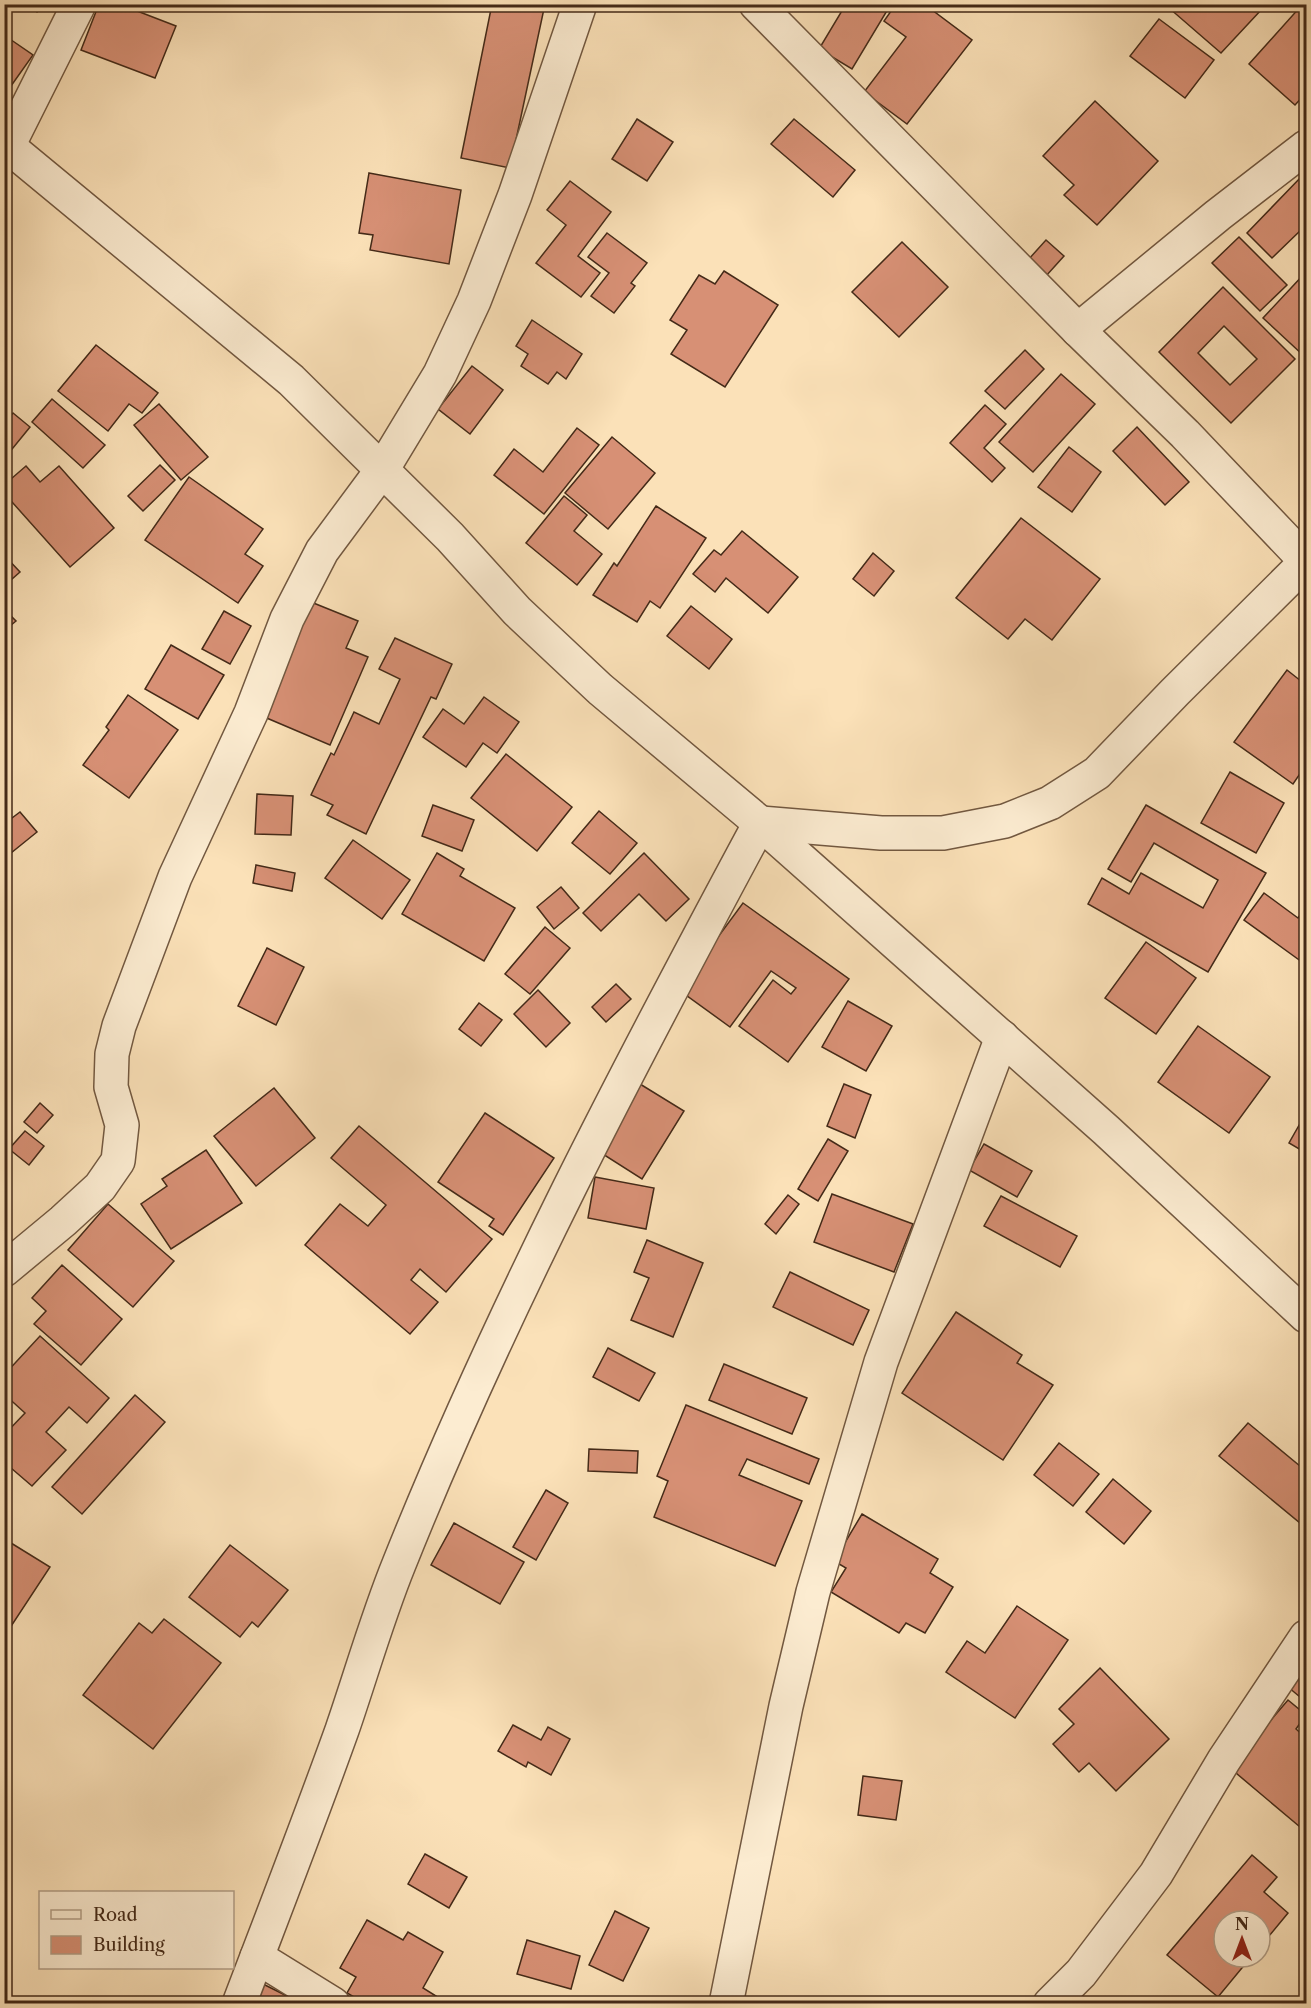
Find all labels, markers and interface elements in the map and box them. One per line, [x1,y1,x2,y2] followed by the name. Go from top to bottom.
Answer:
[39,1891,234,1969] legend
[93,1904,138,1926] text: Road
[1212,1909,1272,1969] north arrow
[1235,1914,1249,1934] text: N
[93,1934,165,1956] text: Building

